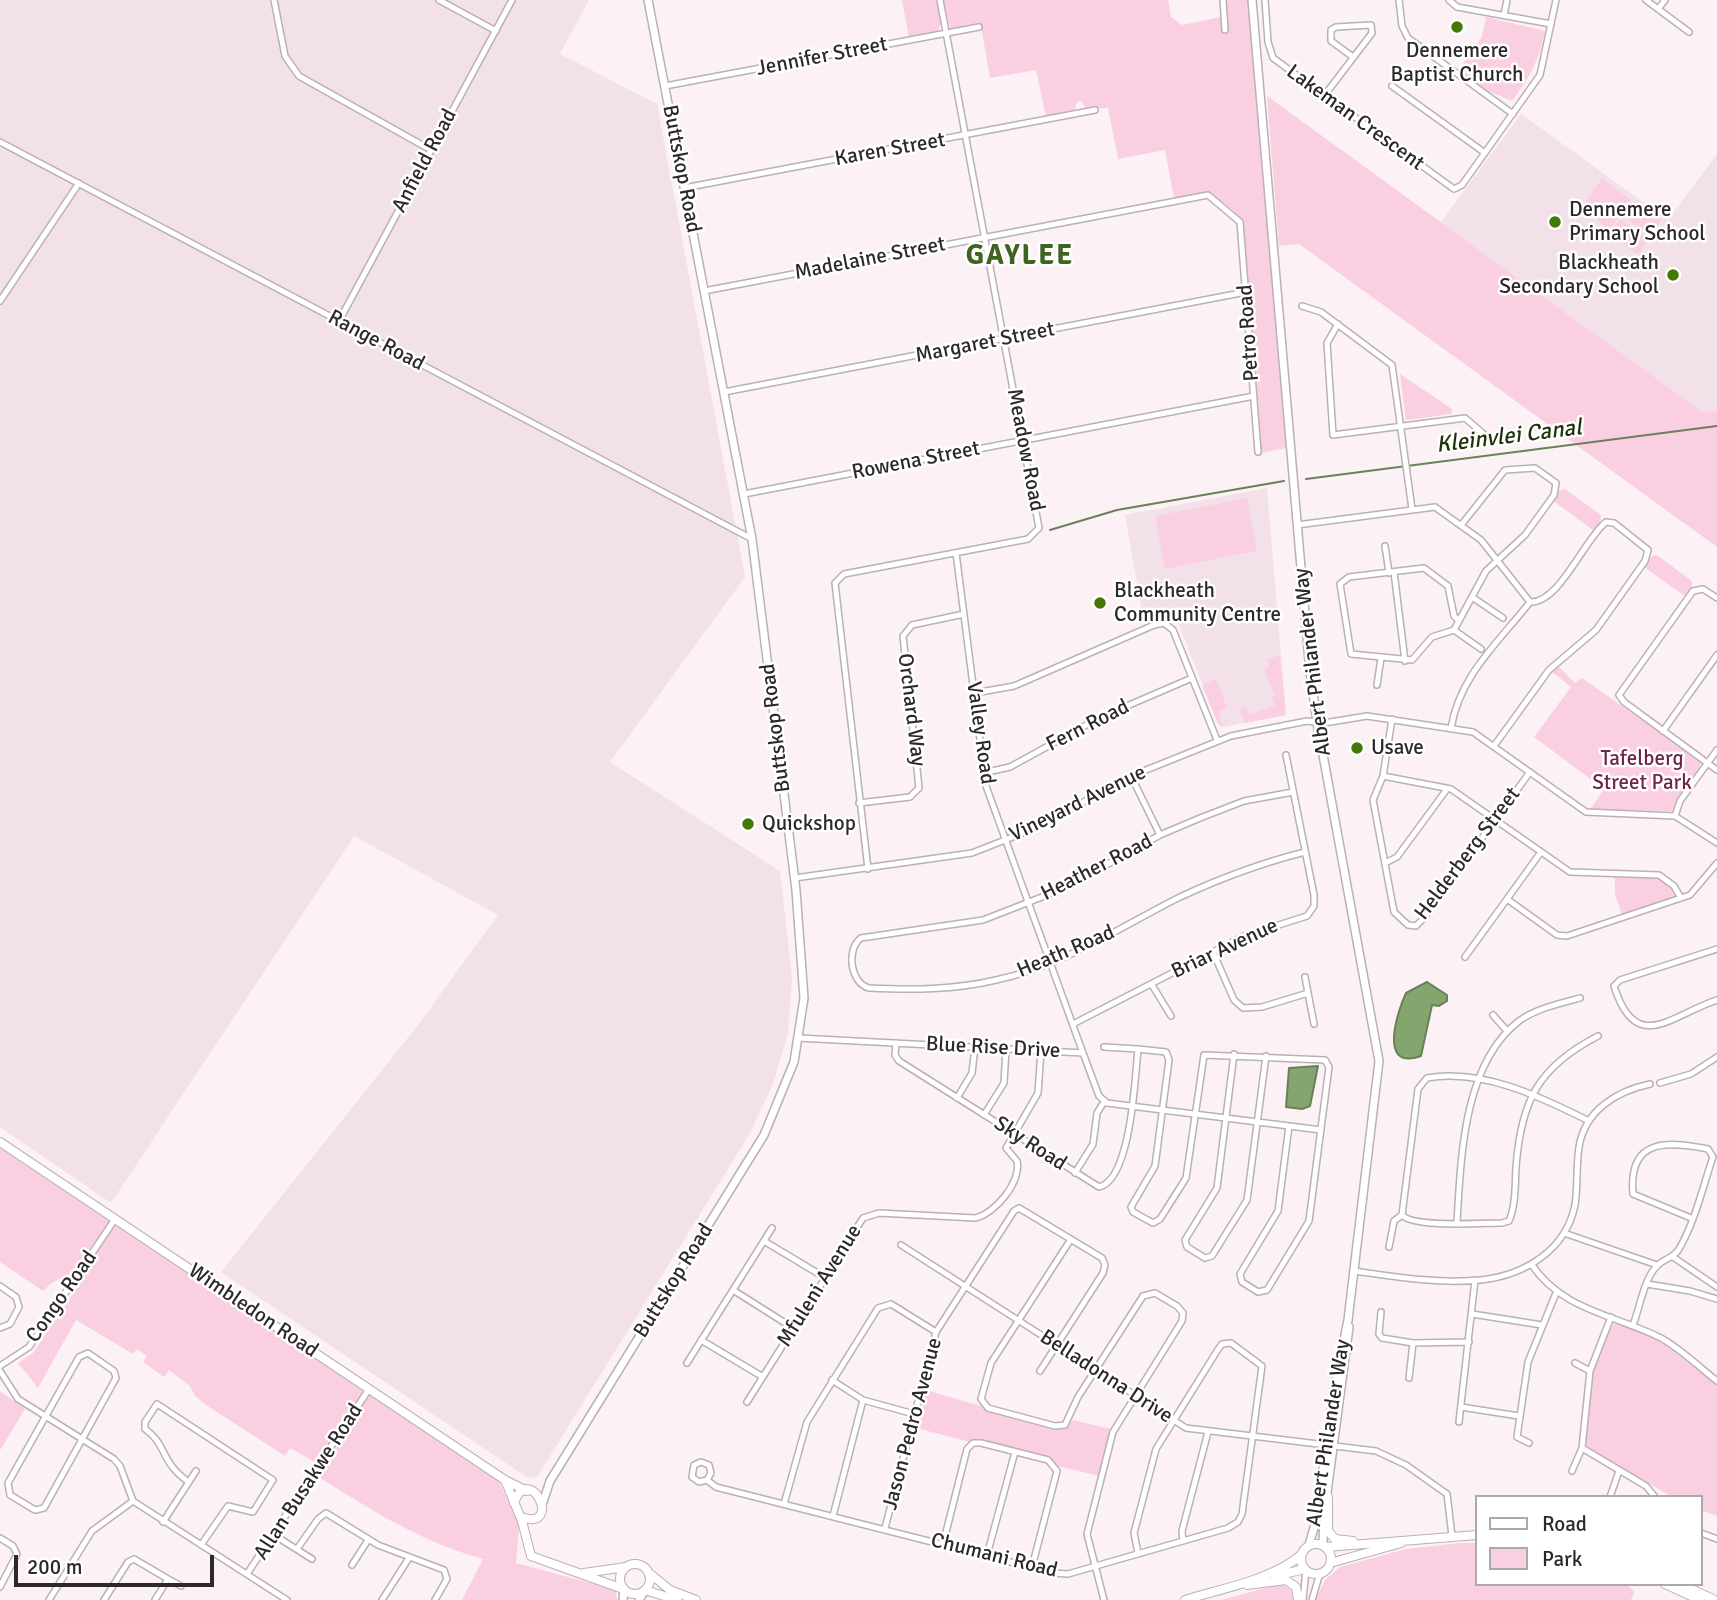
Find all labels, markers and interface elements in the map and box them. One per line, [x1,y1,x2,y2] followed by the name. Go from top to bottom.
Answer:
[1449,19,1465,35] marker: Dennemere Baptist Church
[754,32,890,82] street label: Jennifer Street
[1390,38,1524,88] place label: Dennemere Baptist Church
[1281,60,1429,176] street label: Lakeman Crescent
[656,103,706,235] street label: Buttskop Road
[387,105,463,217] street label: Anfield Road
[833,128,947,172] street label: Karen Street
[1569,197,1705,247] place label: Dennemere Primary School
[1547,214,1563,230] marker: Dennemere Primary School
[792,232,948,286] street label: Madelaine Street
[966,240,1074,274] district label: GAYLEE
[1499,250,1659,300] place label: Blackheath Secondary School
[1665,267,1681,283] marker: Blackheath Secondary School
[1233,284,1265,382] street label: Petro Road
[323,305,429,377] street label: Range Road
[913,317,1057,369] street label: Margaret Street
[1001,386,1049,514] street label: Meadow Road
[1435,414,1583,460] water label: Kleinvlei Canal
[850,436,982,486] street label: Rowena Street
[1289,567,1337,757] street label: Albert Philander Way
[1114,578,1281,628] place label: Blackheath Community Centre
[1092,595,1108,611] marker: Blackheath Community Centre
[892,652,930,768] street label: Orchard Way
[756,662,796,794] street label: Buttskop Road
[960,680,1000,786] street label: Valley Road
[1042,694,1134,758] street label: Fern Road
[1371,735,1424,761] place label: Usave
[1349,740,1365,756] marker: Usave
[1592,746,1692,796] park label: Tafelberg Street Park
[1006,760,1150,848] street label: Vineyard Avenue
[1410,783,1526,925] street label: Helderberg Street
[762,811,856,837] place label: Quickshop
[740,816,756,832] marker: Quickshop
[1037,829,1157,907] street label: Heather Road
[1168,913,1282,985] street label: Briar Avenue
[1013,920,1119,984] street label: Heath Road
[925,1032,1061,1064] street label: Blue Rise Drive
[989,1111,1071,1177] street label: Sky Road
[629,1219,719,1343] street label: Buttskop Road
[772,1220,868,1352] street label: Mfuleni Avenue
[21,1246,103,1348] street label: Congo Road
[183,1258,323,1364] street label: Wimbledon Road
[1035,1325,1177,1429] street label: Belladonna Drive
[878,1335,948,1513] street label: Jason Pedro Avenue
[1302,1338,1356,1528] street label: Albert Philander Way
[249,1399,369,1565] street label: Allan Busakwe Road
[1476,1495,1703,1586] legend
[1542,1511,1587,1537] text: Road
[928,1528,1060,1584] street label: Chumani Road
[18,1540,217,1584] scale bar
[1542,1546,1582,1572] text: Park
[27,1554,82,1580] text: 200 m

